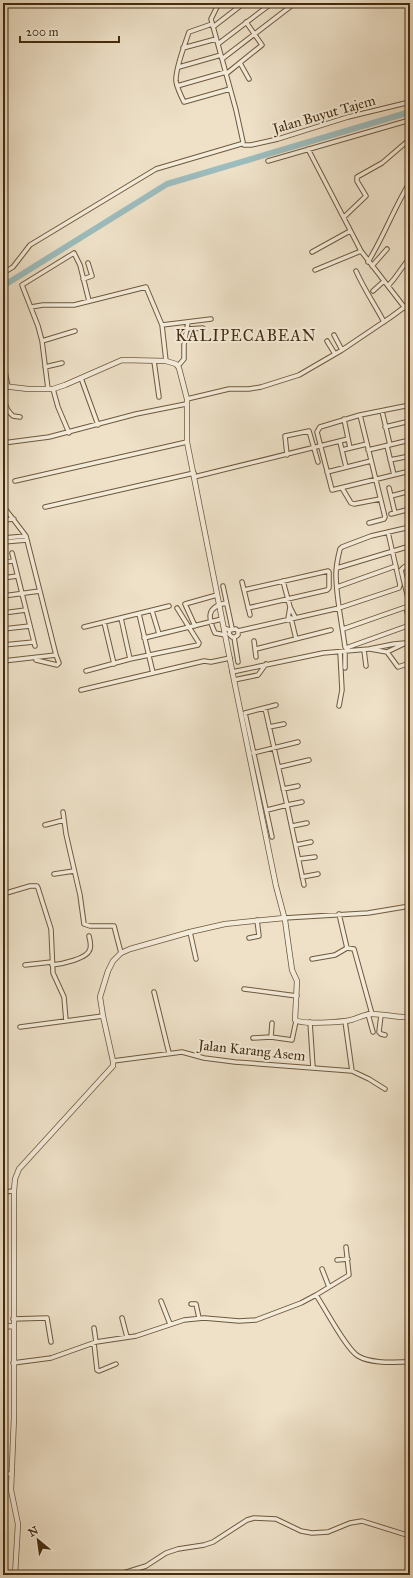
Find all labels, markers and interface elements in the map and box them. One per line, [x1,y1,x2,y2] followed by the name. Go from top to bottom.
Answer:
[20,18,119,44] scale bar
[26,25,59,39] text: 200 m
[269,92,378,139] street label: Jalan Buyut Tajem
[175,326,317,345] district label: KALIPECABEAN
[195,1036,307,1066] street label: Jalan Karang Asem
[18,1520,58,1560] north arrow
[26,1523,41,1540] text: N

